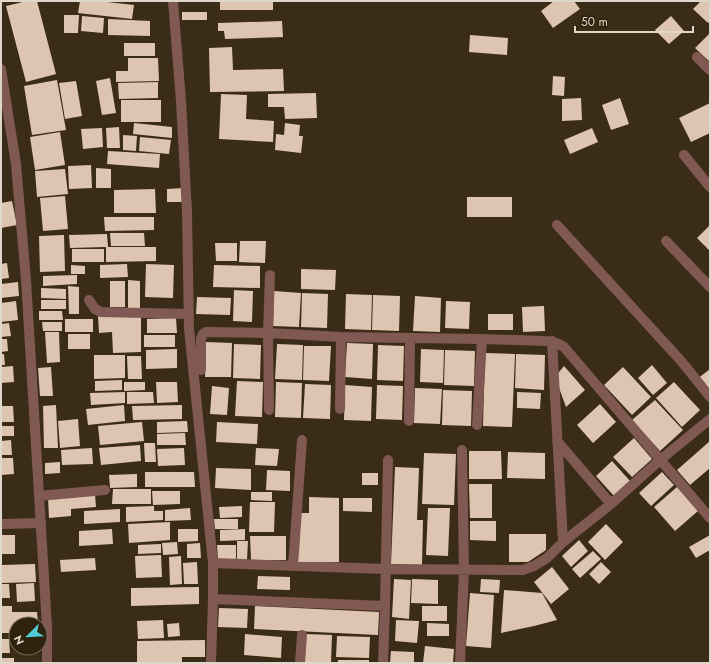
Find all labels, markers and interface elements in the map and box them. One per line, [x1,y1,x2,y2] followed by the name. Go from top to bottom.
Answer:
[575,8,693,34] scale bar
[581,13,608,31] text: 50 m
[8,616,48,656] north arrow
[10,633,28,647] text: N

